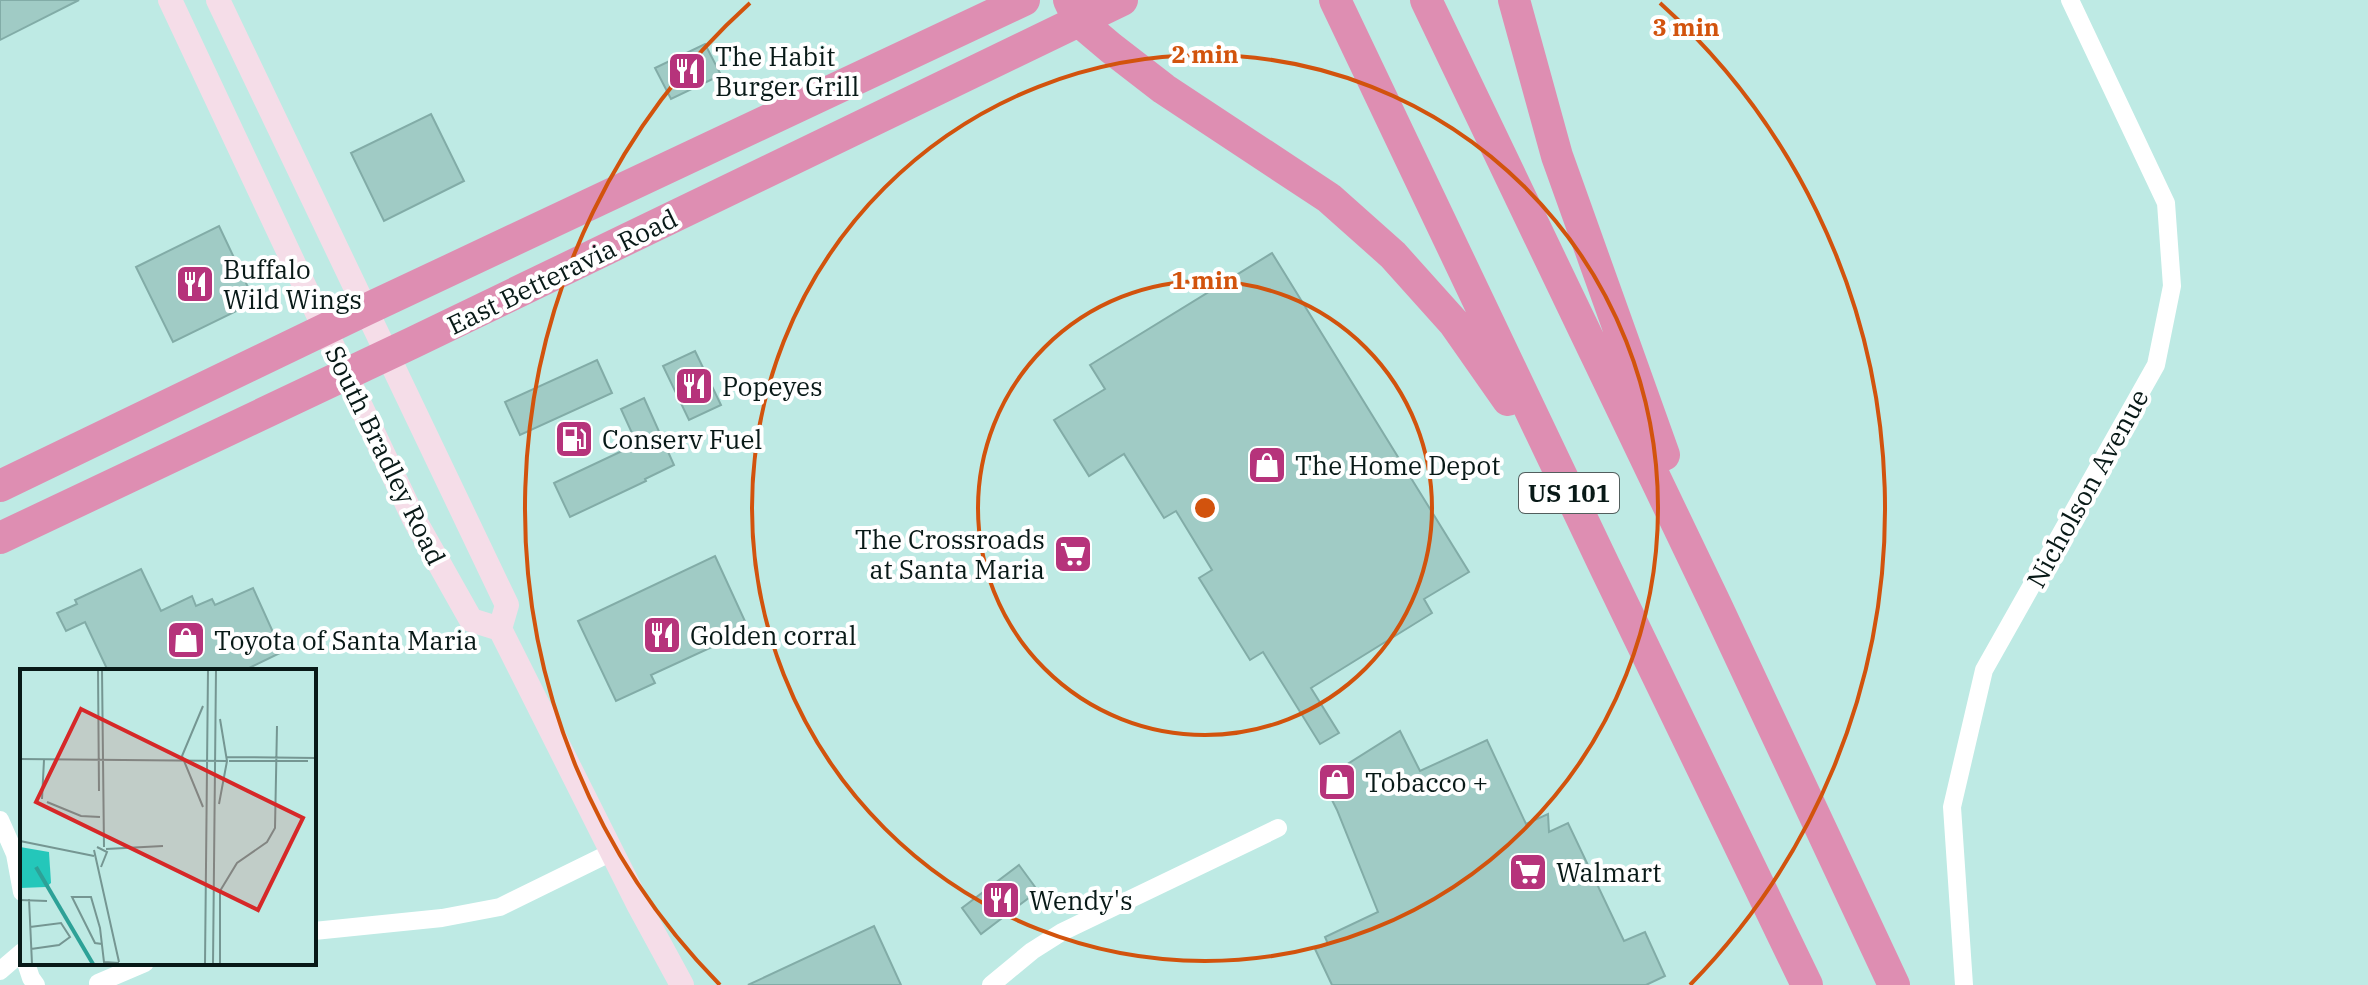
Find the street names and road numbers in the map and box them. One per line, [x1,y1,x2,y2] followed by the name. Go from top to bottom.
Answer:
[441,201,683,341] street label: East Betteravia Road
[318,340,454,570] street label: South Bradley Road
[2018,383,2156,593] street label: Nicholson Avenue
[1519,473,1619,513] road number: US 101

